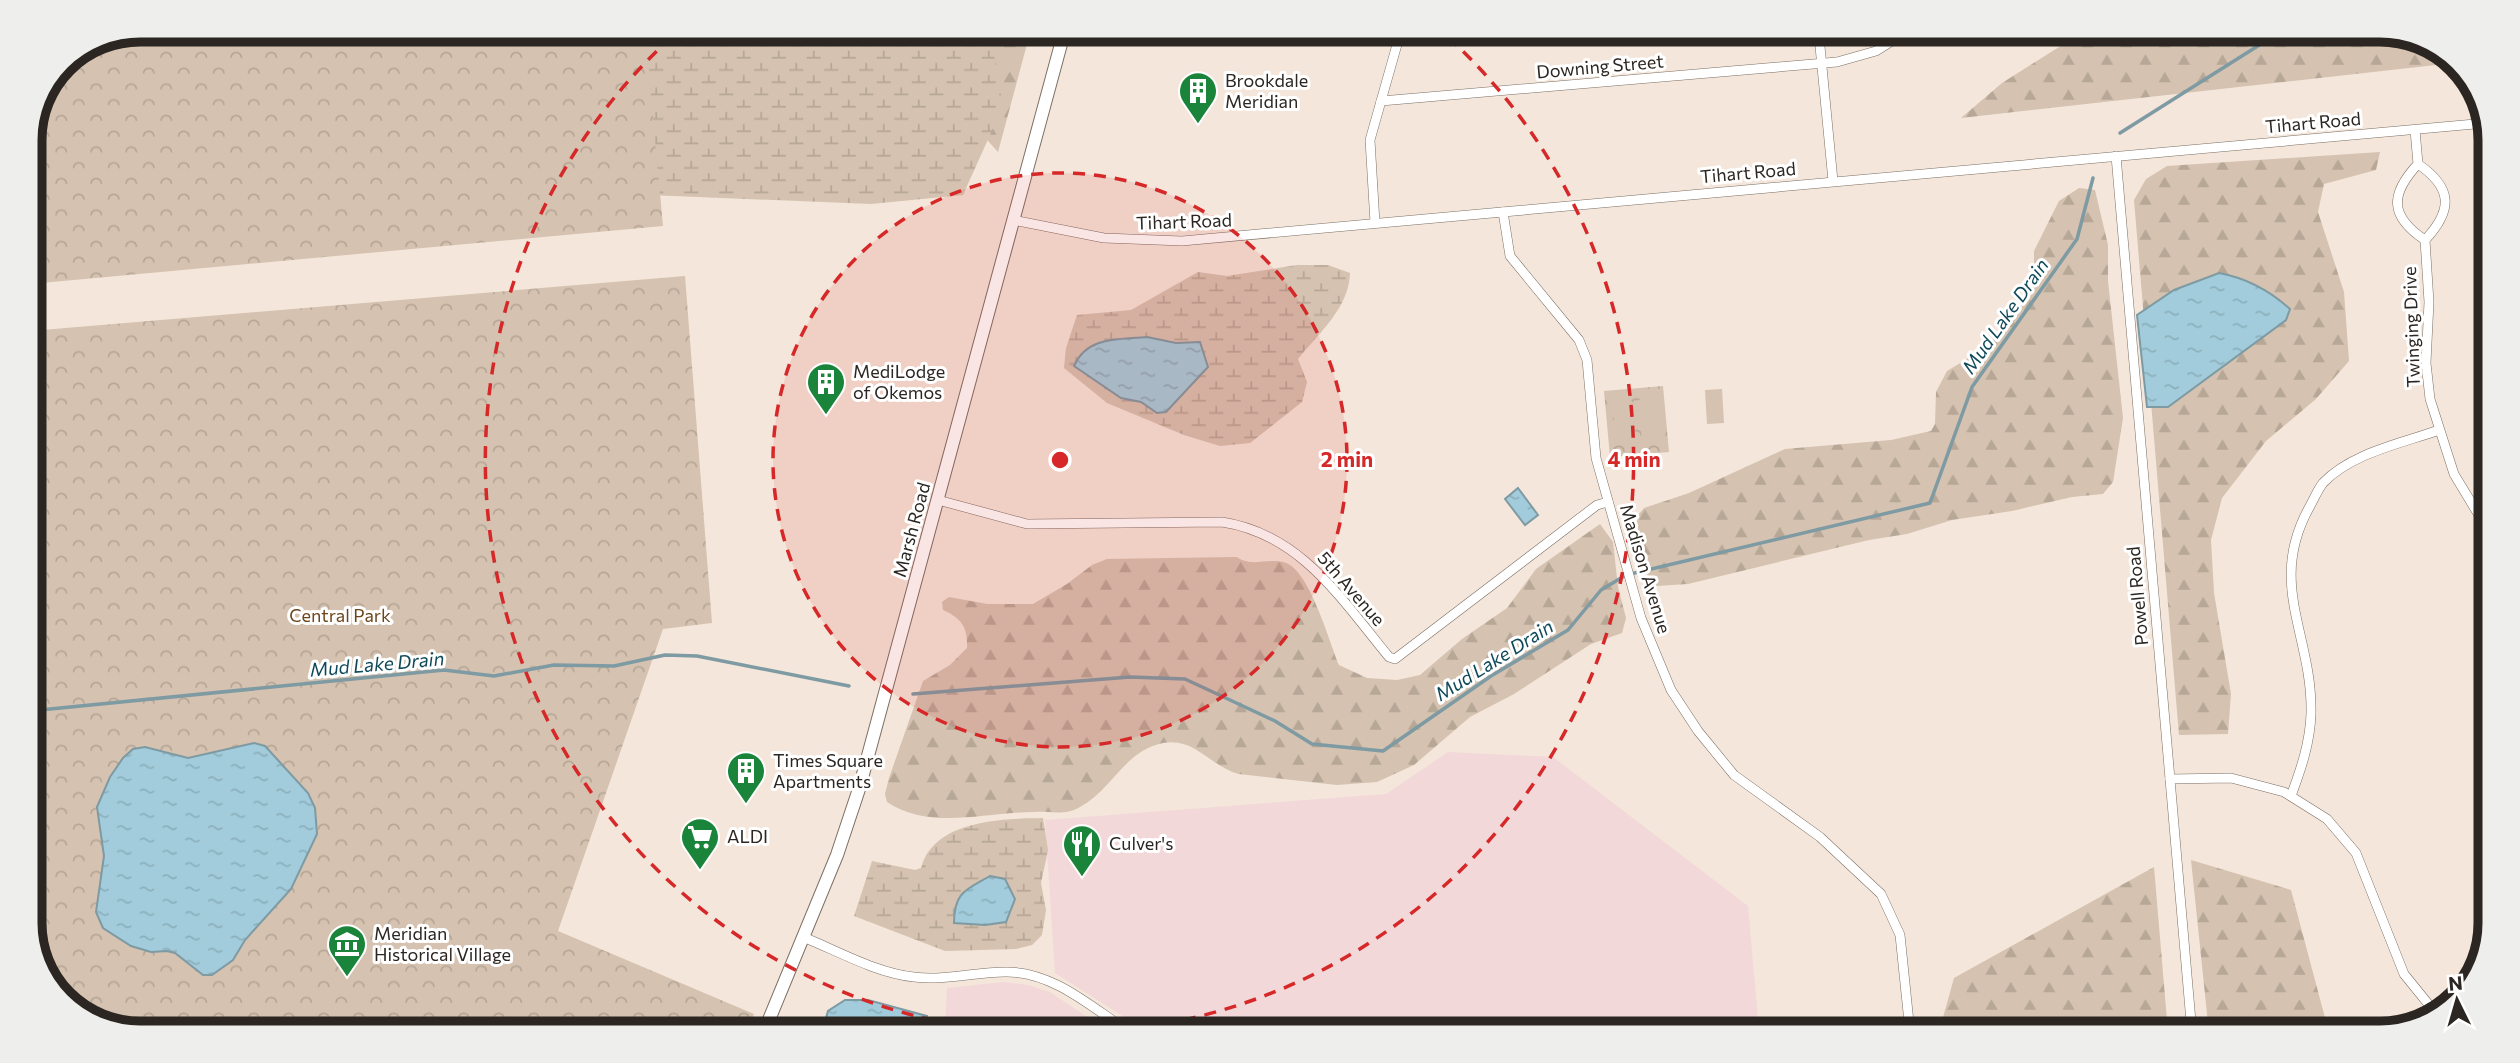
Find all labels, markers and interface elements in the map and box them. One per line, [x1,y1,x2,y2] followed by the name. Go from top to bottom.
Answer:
[1535,49,1664,83] street label: Downing Street
[1225,69,1308,112] place label: Brookdale Meridian
[1177,70,1219,125] building icon: Brookdale Meridian
[2264,107,2362,137] street label: Tihart Road
[1699,157,1797,187] street label: Tihart Road
[1136,208,1232,234] street label: Tihart Road
[1957,254,2053,378] water label: Mud Lake Drain
[2398,266,2424,388] street label: Twinging Drive
[853,360,945,403] place label: MediLodge of Okemos
[805,361,847,416] building icon: MediLodge of Okemos
[1321,446,1373,471] text: 2 min
[1607,446,1661,471] text: 4 min
[1048,448,1072,472] centre of rings
[888,480,934,580] street label: Marsh Road
[1616,501,1676,636] street label: Madison Avenue
[2122,545,2152,647] street label: Powell Road
[1313,547,1390,630] street label: 5th Avenue
[289,604,391,626] park label: Central Park
[1430,614,1557,705] water label: Mud Lake Drain
[309,646,445,681] water label: Mud Lake Drain
[773,749,883,792] place label: Times Square Apartments
[725,750,767,805] building icon: Times Square Apartments
[679,816,721,871] supermarket icon: ALDI
[1061,823,1103,878] restaurant icon: Culver's
[727,825,768,847] place label: ALDI
[1109,832,1173,854] place label: Culver's
[374,922,511,965] place label: Meridian Historical Village
[326,923,368,978] museum icon: Meridian Historical Village
[2422,965,2492,1035] north arrow
[2447,970,2464,995] text: N

